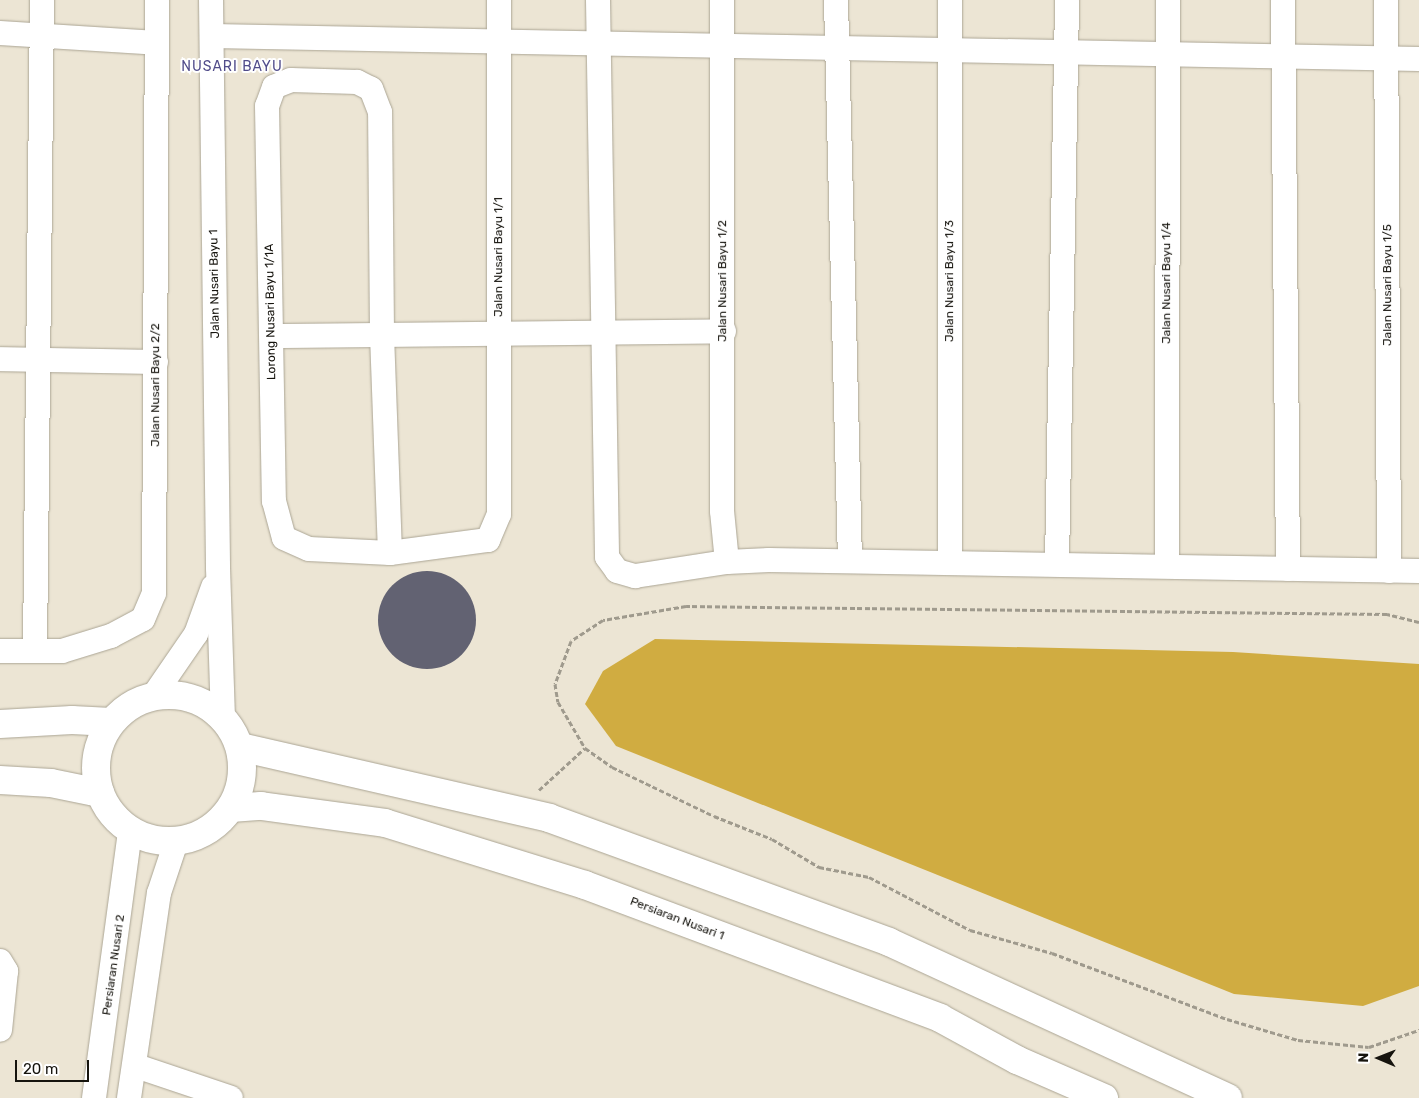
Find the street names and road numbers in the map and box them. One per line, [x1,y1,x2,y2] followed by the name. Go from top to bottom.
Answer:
[492,197,506,317] street label: Jalan Nusari Bayu 1/1
[716,220,730,342] street label: Jalan Nusari Bayu 1/2
[943,220,957,342] street label: Jalan Nusari Bayu 1/3
[1160,222,1174,344] street label: Jalan Nusari Bayu 1/4
[1381,224,1395,346] street label: Jalan Nusari Bayu 1/5
[207,229,223,339] street label: Jalan Nusari Bayu 1
[263,244,279,380] street label: Lorong Nusari Bayu 1/1A
[149,323,163,447] street label: Jalan Nusari Bayu 2/2
[628,894,726,944] street label: Persiaran Nusari 1
[100,914,128,1016] street label: Persiaran Nusari 2

